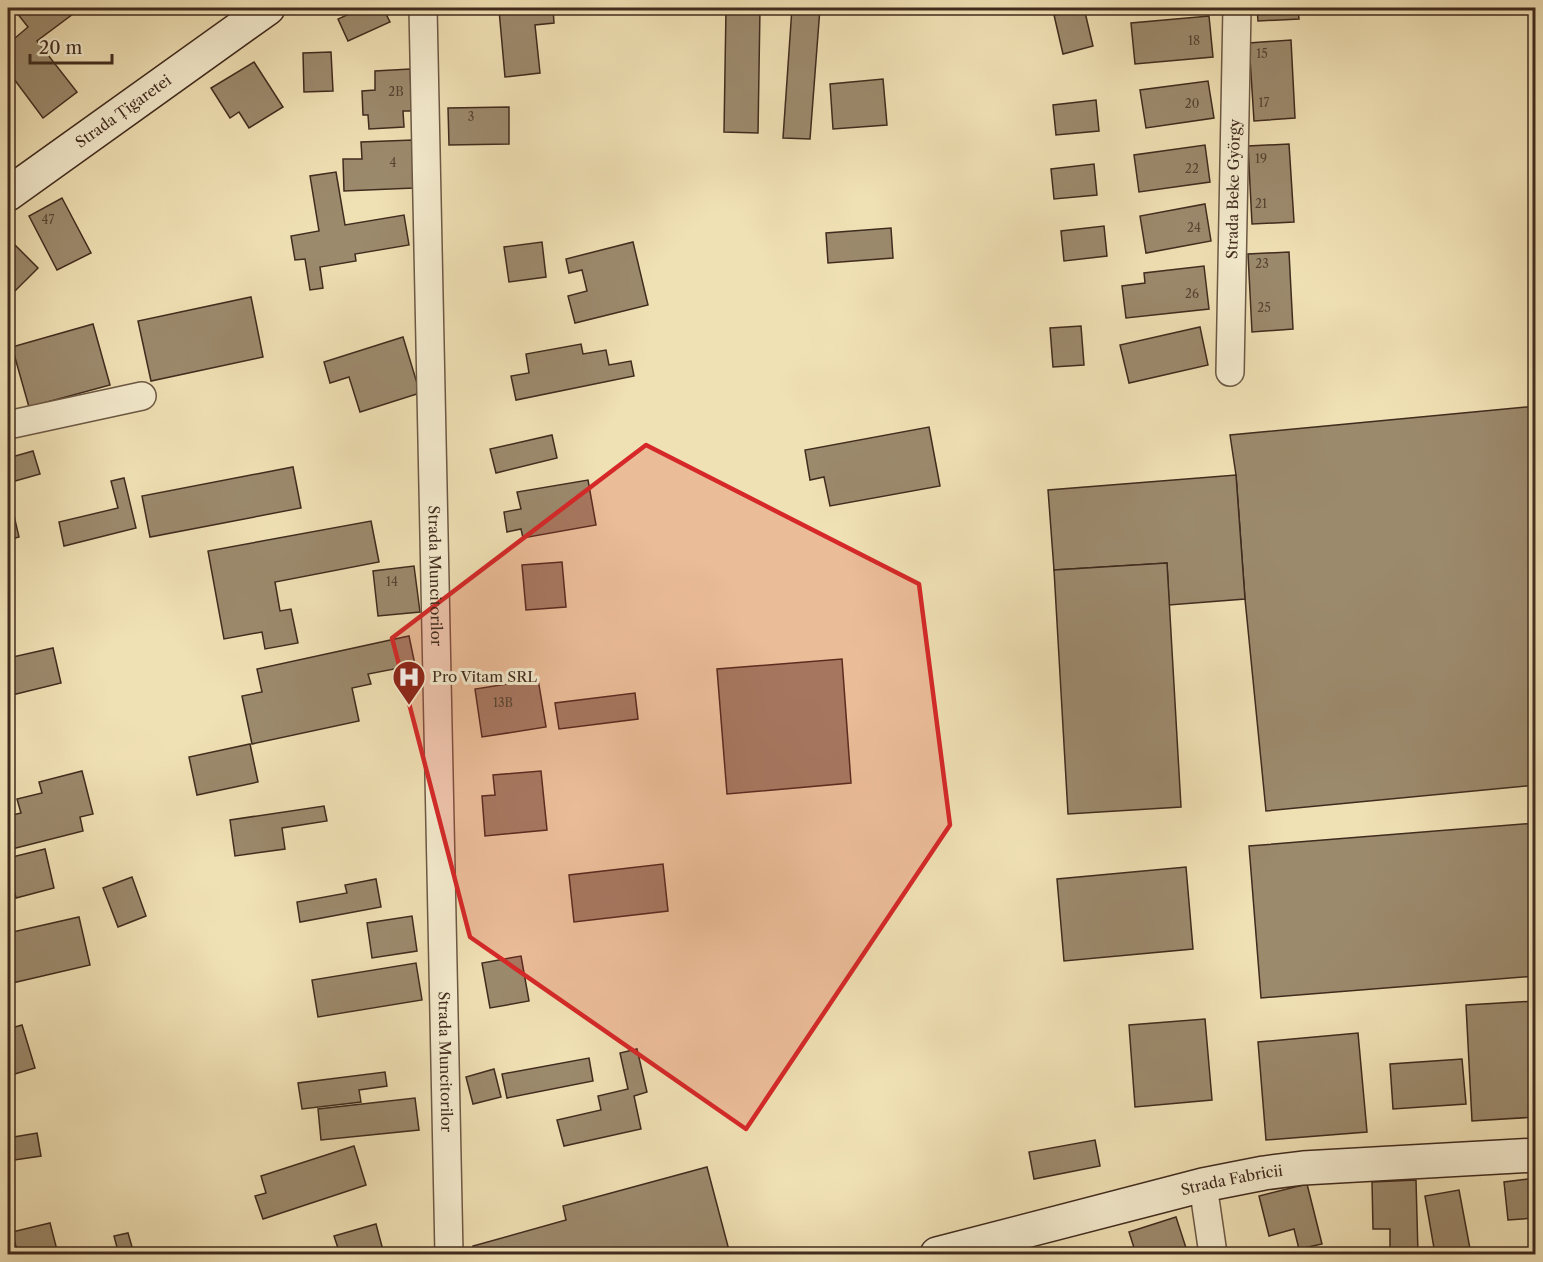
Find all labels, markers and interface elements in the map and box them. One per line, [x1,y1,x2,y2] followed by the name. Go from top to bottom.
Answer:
[30,27,112,65] scale bar
[1188,33,1200,48] house number: 18
[39,37,83,59] text: 20 m
[1256,46,1268,61] house number: 15
[72,70,175,152] street label: Strada Țigaretei
[388,84,404,99] house number: 2B
[1259,95,1270,110] house number: 17
[1185,96,1199,111] house number: 20
[468,109,474,124] house number: 3
[1222,118,1244,259] street label: Strada Beke György
[1255,151,1267,166] house number: 19
[390,155,397,170] house number: 4
[1185,161,1199,176] house number: 22
[1255,196,1267,211] house number: 21
[42,212,55,227] house number: 47
[1187,220,1201,235] house number: 24
[1255,256,1269,271] house number: 23
[1185,286,1199,301] house number: 26
[1257,300,1271,315] house number: 25
[424,505,446,647] street label: Strada Muncitorilor
[386,574,398,589] house number: 14
[391,659,427,706] hospital icon: Pro Vitam SRL
[432,667,537,686] place label: Pro Vitam SRL
[493,695,513,710] house number: 13B
[435,991,456,1133] street label: Strada Muncitorilor
[1179,1161,1284,1199] street label: Strada Fabricii

